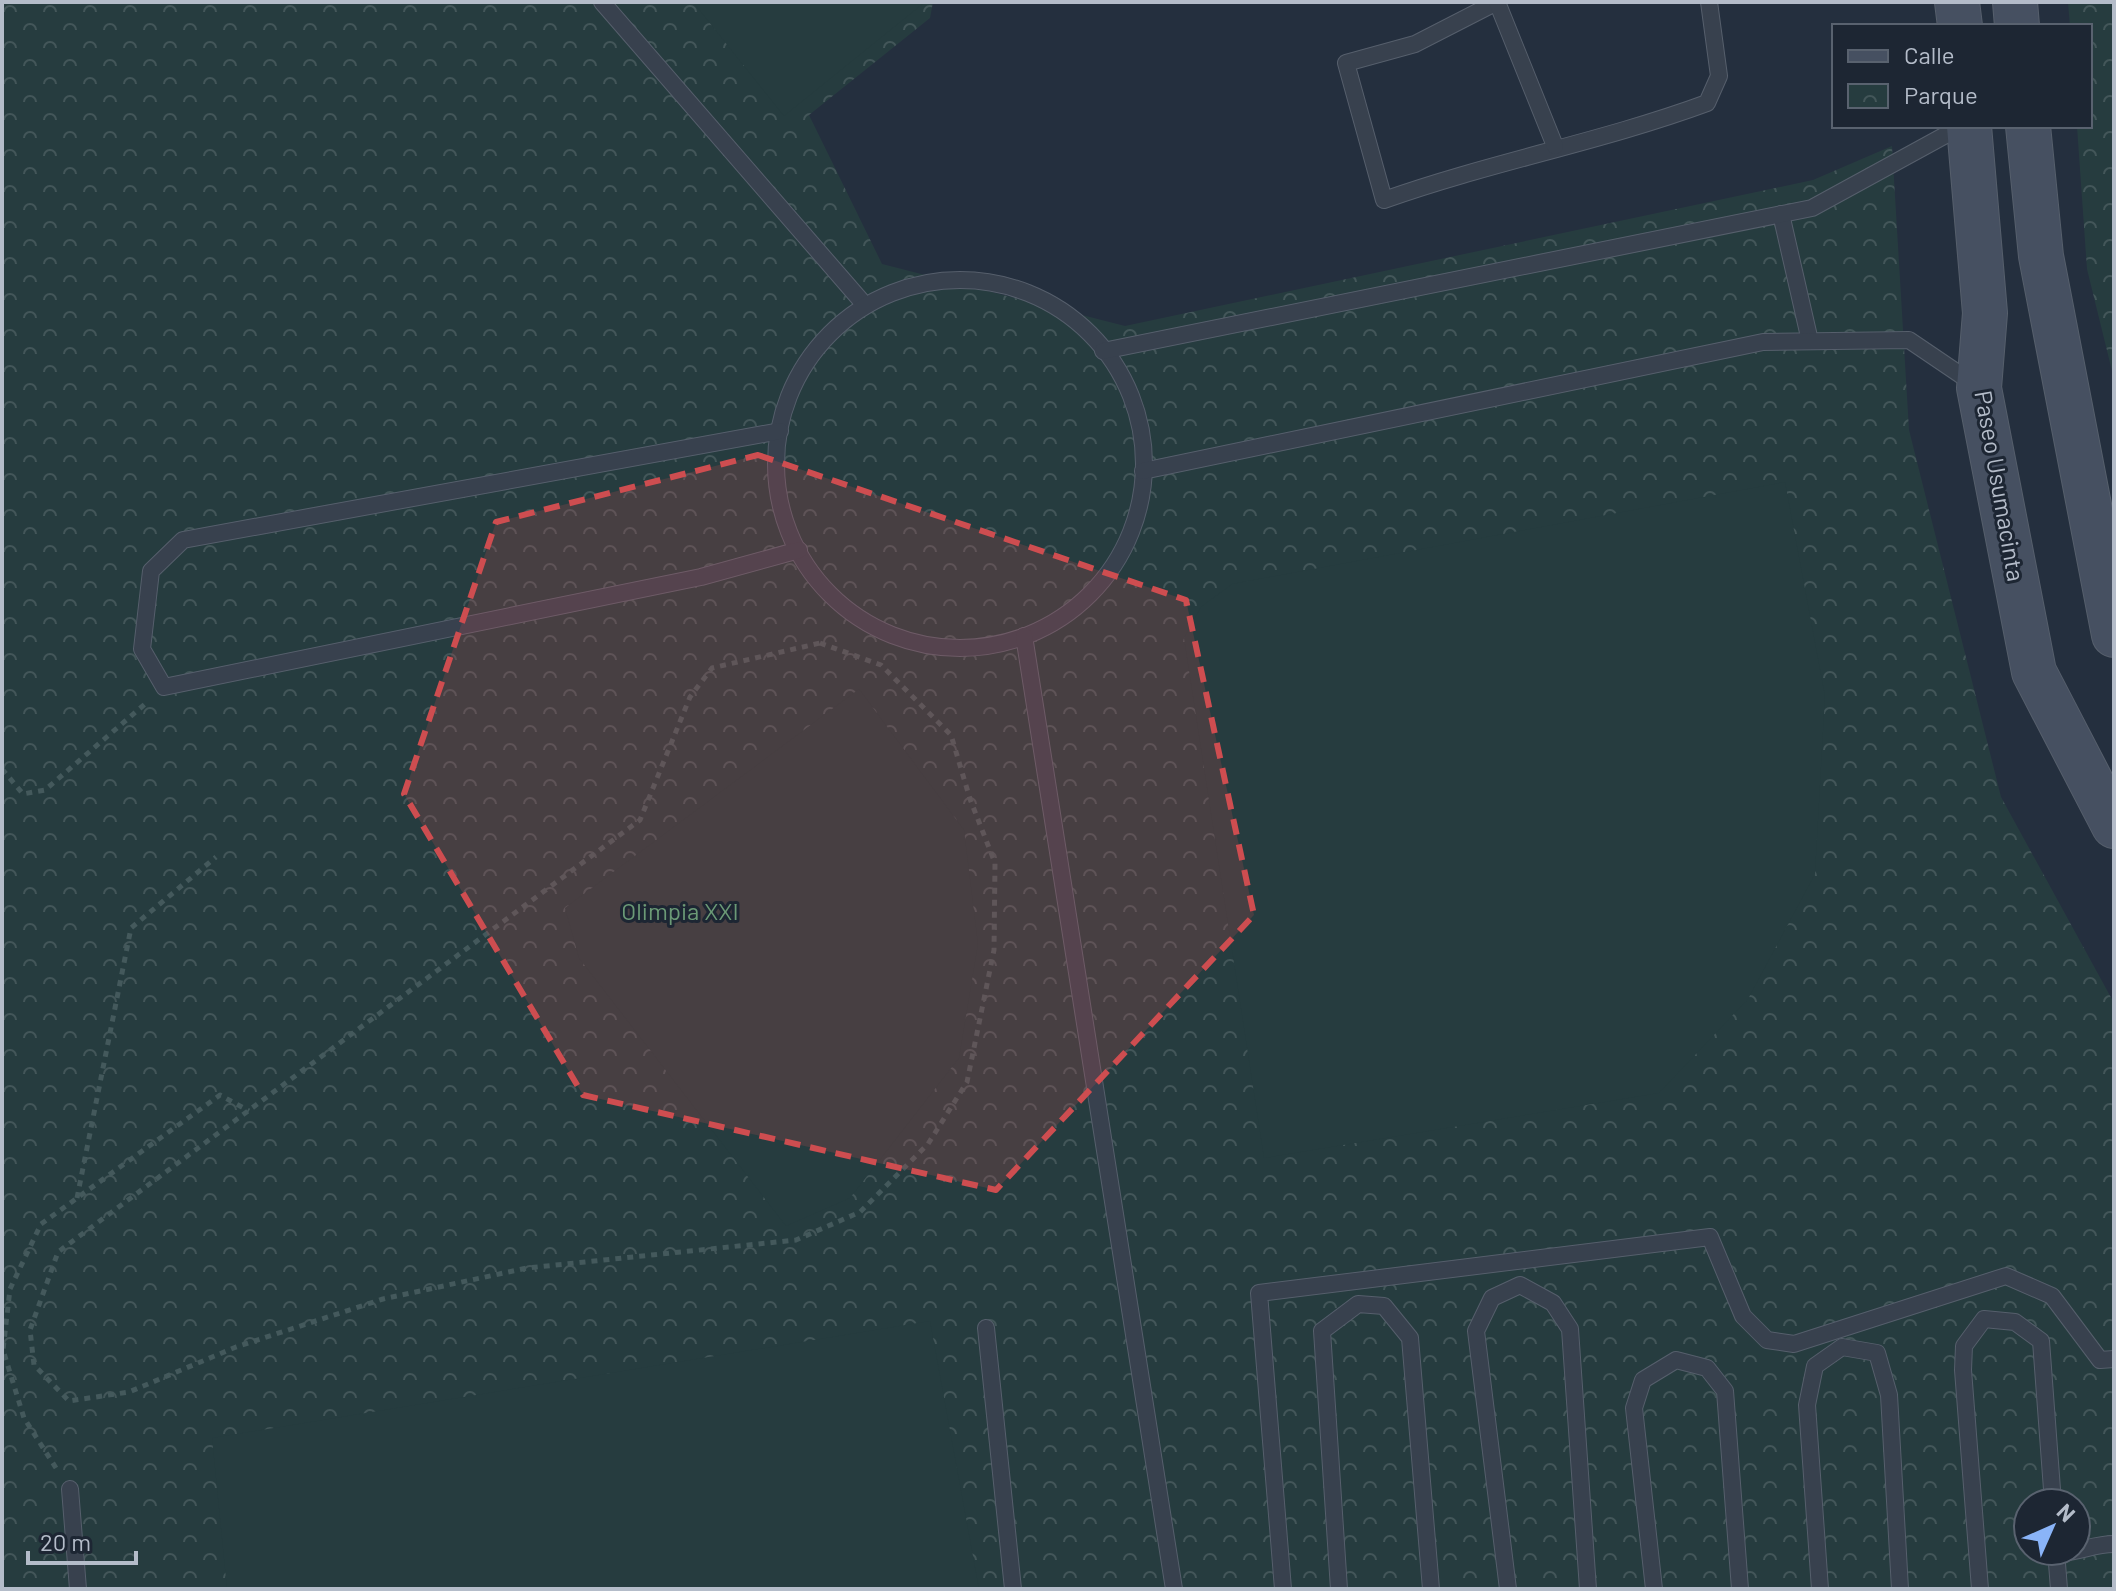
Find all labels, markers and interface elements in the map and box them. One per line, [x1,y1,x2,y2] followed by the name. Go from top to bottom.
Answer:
[1832,24,2092,128] legend
[1904,40,1955,69] text: Calle
[1904,80,1978,109] text: Parque
[1969,388,2032,583] street label: Paseo Usumacinta
[621,896,739,925] park label: Olimpia XXI
[2012,1487,2092,1567] north arrow
[2052,1498,2081,1527] text: N
[28,1515,136,1565] scale bar
[40,1527,91,1556] text: 20 m

